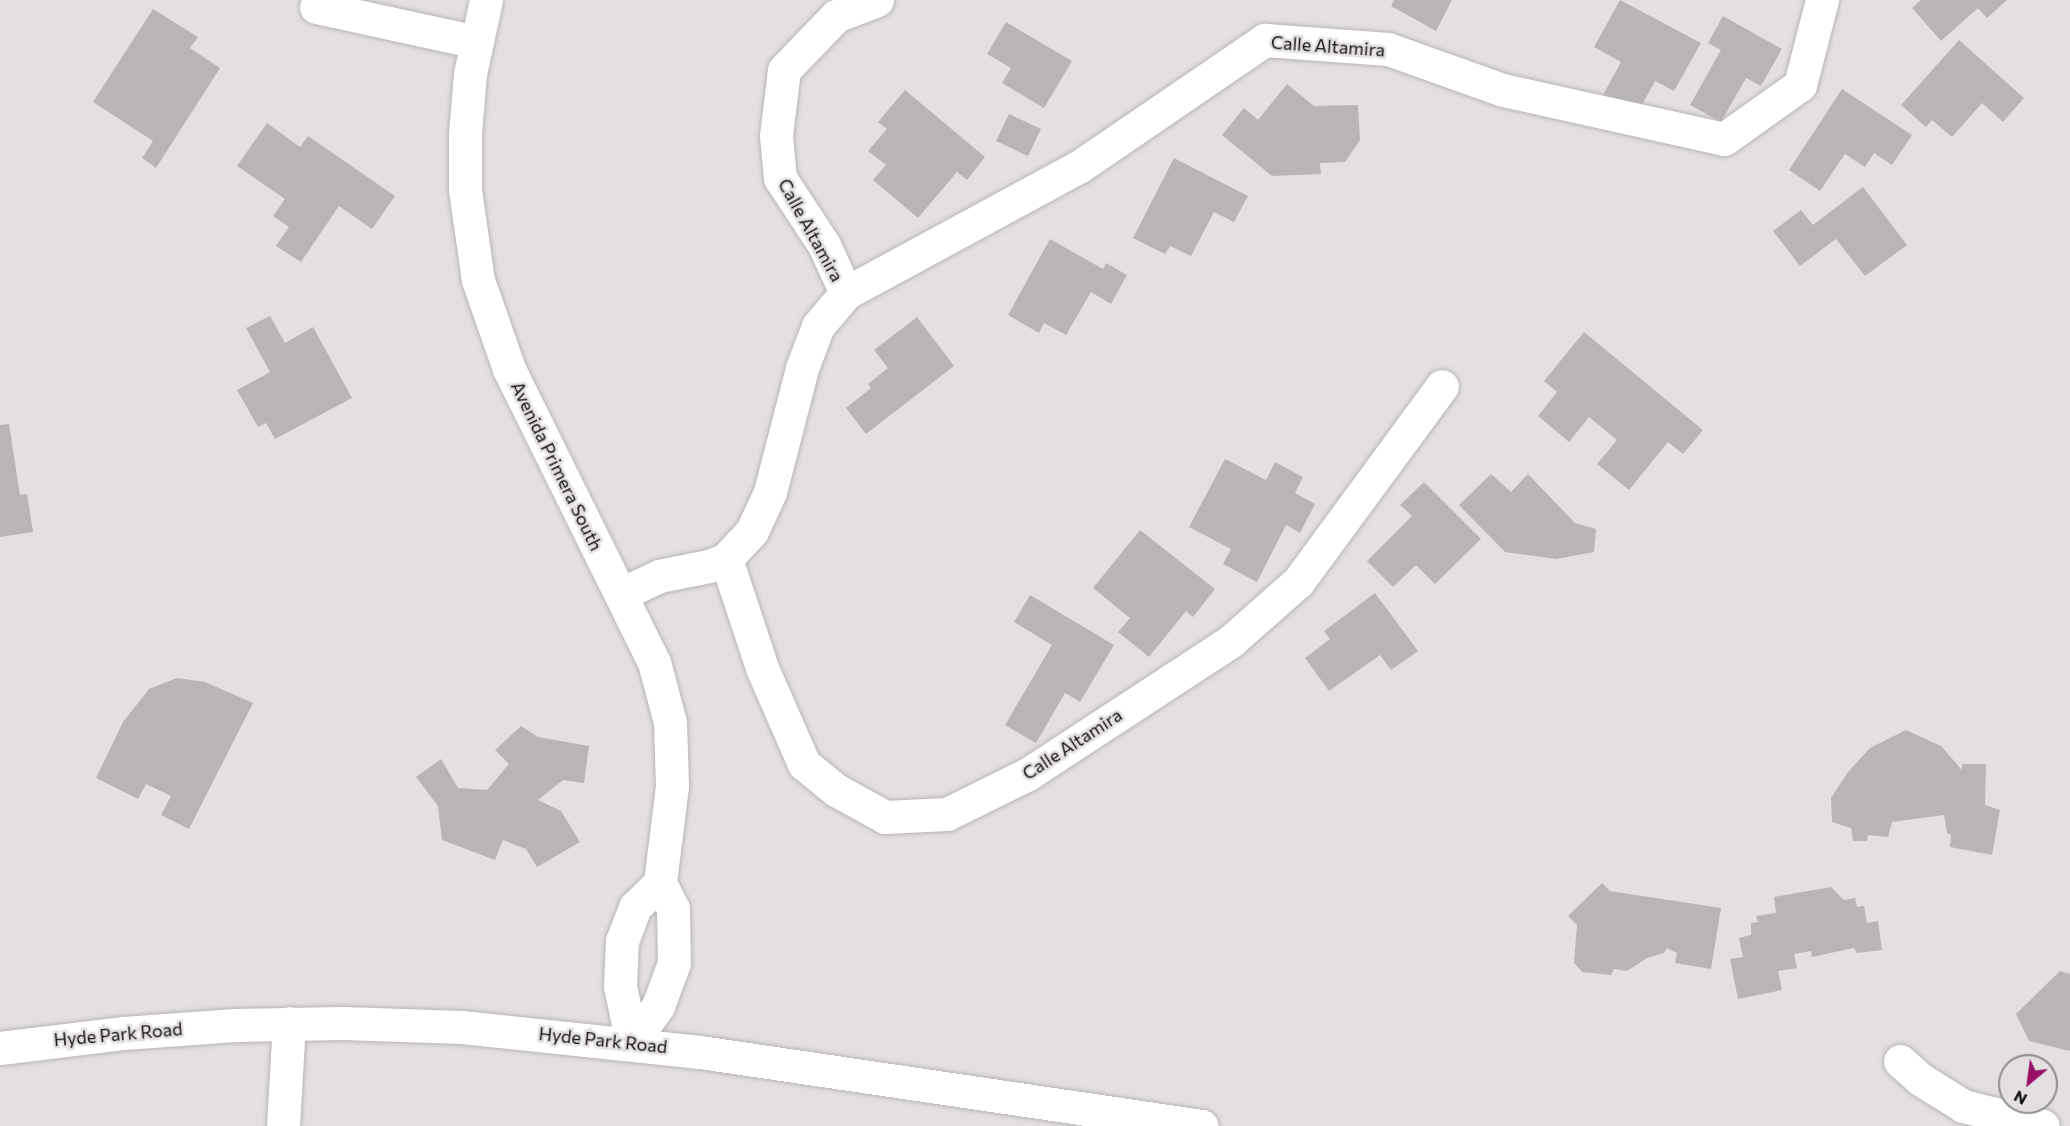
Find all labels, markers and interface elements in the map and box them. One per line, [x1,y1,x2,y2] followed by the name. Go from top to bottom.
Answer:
[1270,31,1386,61] street label: Calle Altamira
[774,175,848,285] street label: Calle Altamira
[507,378,607,554] street label: Avenida Primera South
[1018,704,1126,784] street label: Calle Altamira
[53,1018,183,1050] street label: Hyde Park Road
[538,1023,668,1057] street label: Hyde Park Road
[1998,1054,2058,1114] north arrow
[2010,1087,2030,1110] text: N

